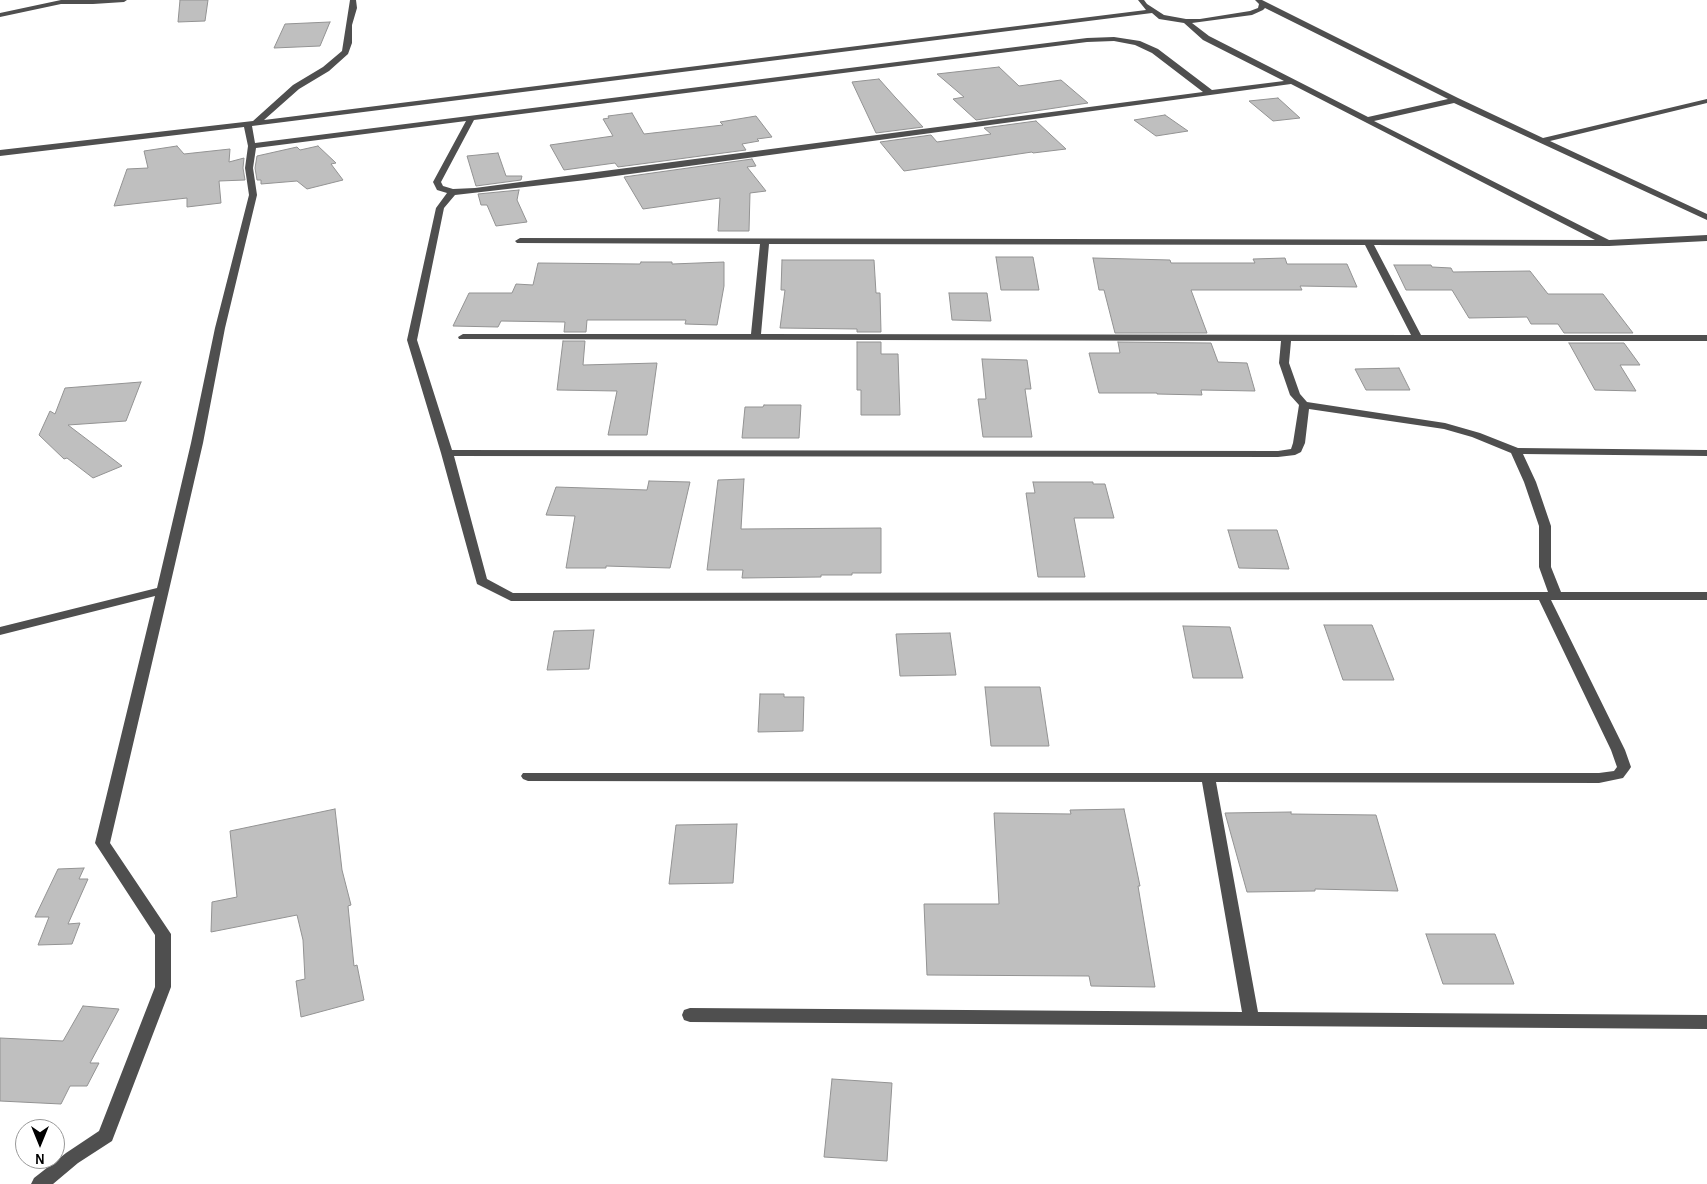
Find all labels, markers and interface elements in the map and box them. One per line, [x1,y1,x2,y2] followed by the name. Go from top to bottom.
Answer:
[15,1119,65,1169] north arrow
[35,1151,45,1165] text: N

